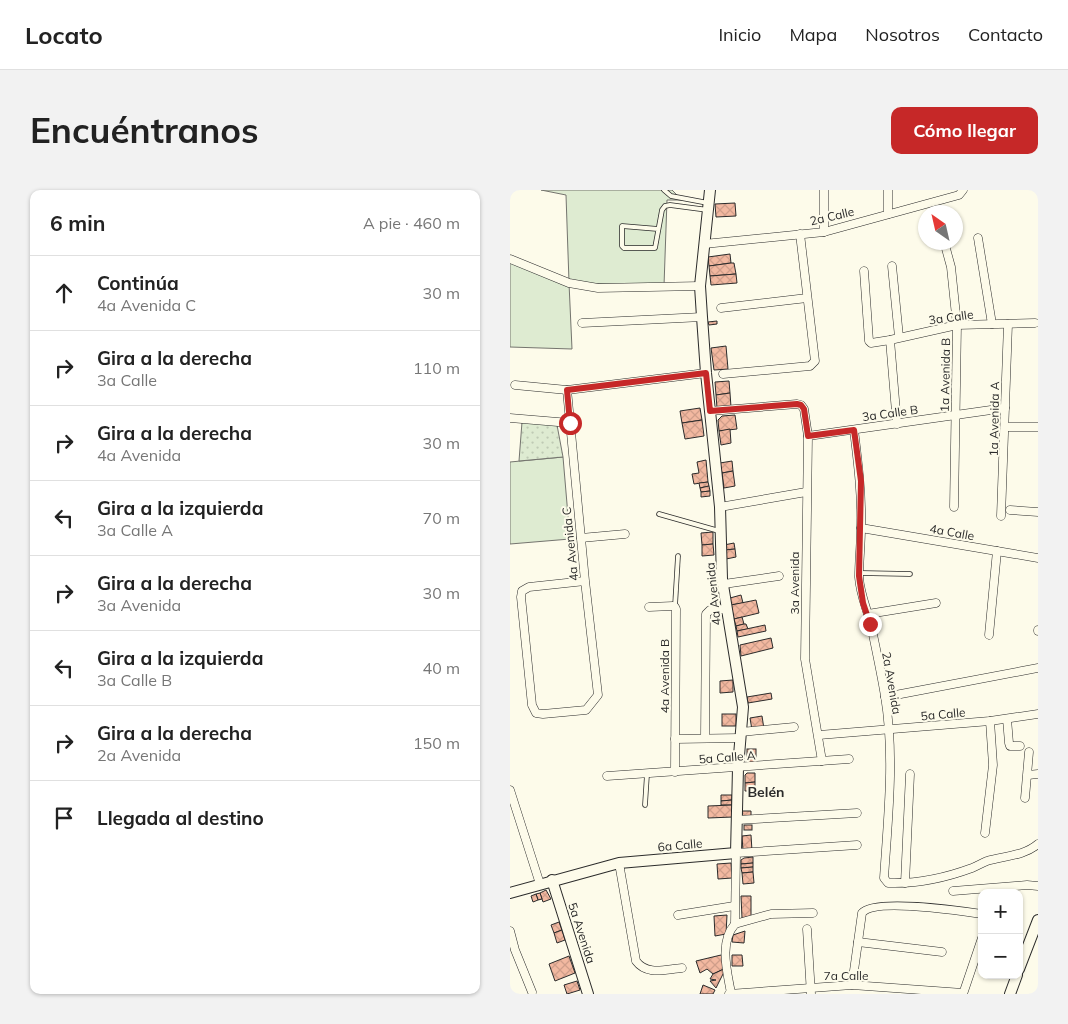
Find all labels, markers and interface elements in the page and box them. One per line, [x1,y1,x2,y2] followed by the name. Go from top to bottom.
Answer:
[25,20,103,50] text: Locato
[718,23,761,46] text: Inicio
[789,23,837,46] text: Mapa
[865,23,940,46] text: Nosotros
[968,23,1043,46] text: Contacto
[891,107,1038,154] button: Cómo llegar
[30,108,259,152] text: Encuéntranos
[808,204,856,228] street label: 2a Calle
[918,205,963,250] north arrow
[50,210,105,236] text: 6 min
[363,213,460,233] text: A pie · 460 m
[97,271,179,295] text: Continúa
[50,279,78,307] icon: ahead
[423,283,460,303] text: 30 m
[97,295,196,315] text: 4a Avenida C
[928,306,974,328] street label: 3a Calle
[937,338,953,412] street label: 1a Avenida B
[97,346,252,370] text: Gira a la derecha
[50,354,78,382] icon: right
[413,358,460,378] text: 110 m
[97,370,157,390] text: 3a Calle
[986,381,1002,457] street label: 1a Avenida A
[861,402,919,424] street label: 3a Calle B
[559,412,582,435] route start
[97,421,252,445] text: Gira a la derecha
[50,429,78,457] icon: right
[423,433,460,453] text: 30 m
[97,445,181,465] text: 4a Avenida
[97,496,263,520] text: Gira a la izquierda
[50,504,78,532] icon: left
[559,506,581,582] street label: 4a Avenida C
[423,508,460,528] text: 70 m
[97,520,173,540] text: 3a Calle A
[929,521,975,543] street label: 4a Calle
[787,551,802,615] street label: 3a Avenida
[702,562,724,626] street label: 4a Avenida
[97,571,252,595] text: Gira a la derecha
[50,579,78,607] icon: right
[423,583,460,603] text: 30 m
[97,595,181,615] text: 3a Avenida
[859,613,882,636] route end
[657,639,672,713] street label: 4a Avenida B
[97,646,263,670] text: Gira a la izquierda
[879,651,905,715] street label: 2a Avenida
[50,654,78,682] icon: left
[423,658,460,678] text: 40 m
[97,670,172,690] text: 3a Calle B
[920,705,966,723] street label: 5a Calle
[97,721,252,745] text: Gira a la derecha
[50,729,78,757] icon: right
[413,733,460,753] text: 150 m
[97,745,181,765] text: 2a Avenida
[698,748,756,766] street label: 5a Calle A
[747,783,785,801] district label: Belén
[50,804,78,832] icon: arrive
[97,806,264,830] text: Llegada al destino
[657,836,703,854] street label: 6a Calle
[978,889,1023,979] map controls
[978,889,1023,934] button: +
[565,901,599,965] street label: 5a Avenida
[978,934,1023,979] button: −
[824,968,868,983] street label: 7a Calle

